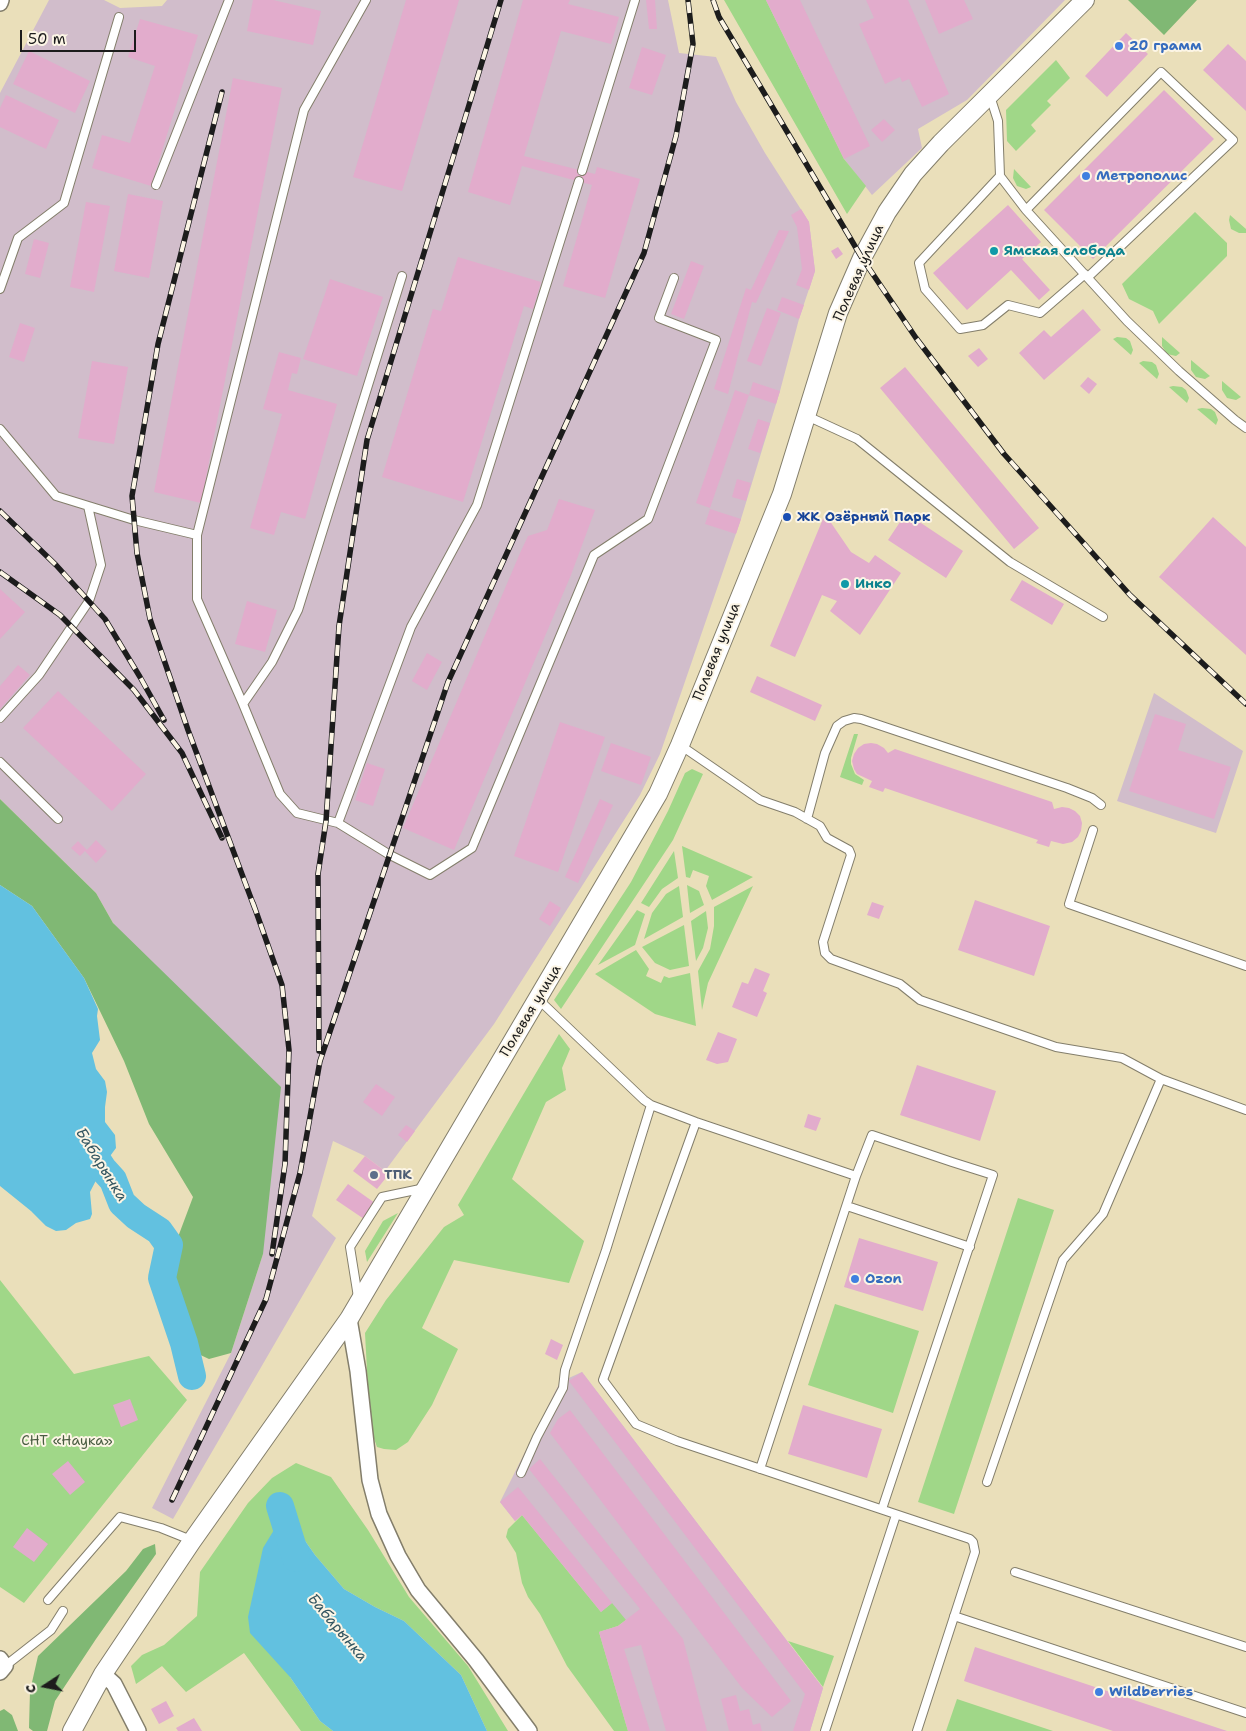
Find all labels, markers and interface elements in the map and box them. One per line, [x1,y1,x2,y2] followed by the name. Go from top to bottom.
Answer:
[22,20,139,52] scale bar
[28,29,66,49] text: 50 m
[1129,38,1202,54] place label: 20 грамм
[1113,40,1125,52] marker: 20 грамм
[1096,168,1187,184] place label: Метрополис
[1080,170,1092,182] marker: Метрополис
[830,222,888,324] street label: Полевая улица
[1004,243,1125,259] place label: Ямская слобода
[988,245,1000,257] marker: Ямская слобода
[797,509,930,525] place label: ЖК Озёрный Парк
[781,511,793,523] marker: ЖК Озёрный Парк
[855,576,892,592] place label: Инко
[839,578,851,590] marker: Инко
[690,601,744,703] street label: Полевая улица
[497,962,565,1060] street label: Полевая улица
[71,1125,131,1205] water label: Бабарынка
[384,1167,412,1183] place label: ТПК
[368,1169,380,1181] marker: ТПК
[865,1271,902,1287] place label: Ozon
[849,1273,861,1285] marker: Ozon
[21,1433,113,1449] park label: СНТ «Наука»
[303,1590,371,1666] water label: Бабарынка
[20,1661,70,1711] north arrow
[21,1683,40,1695] text: С
[1109,1684,1193,1700] place label: Wildberries
[1093,1686,1105,1698] marker: Wildberries

